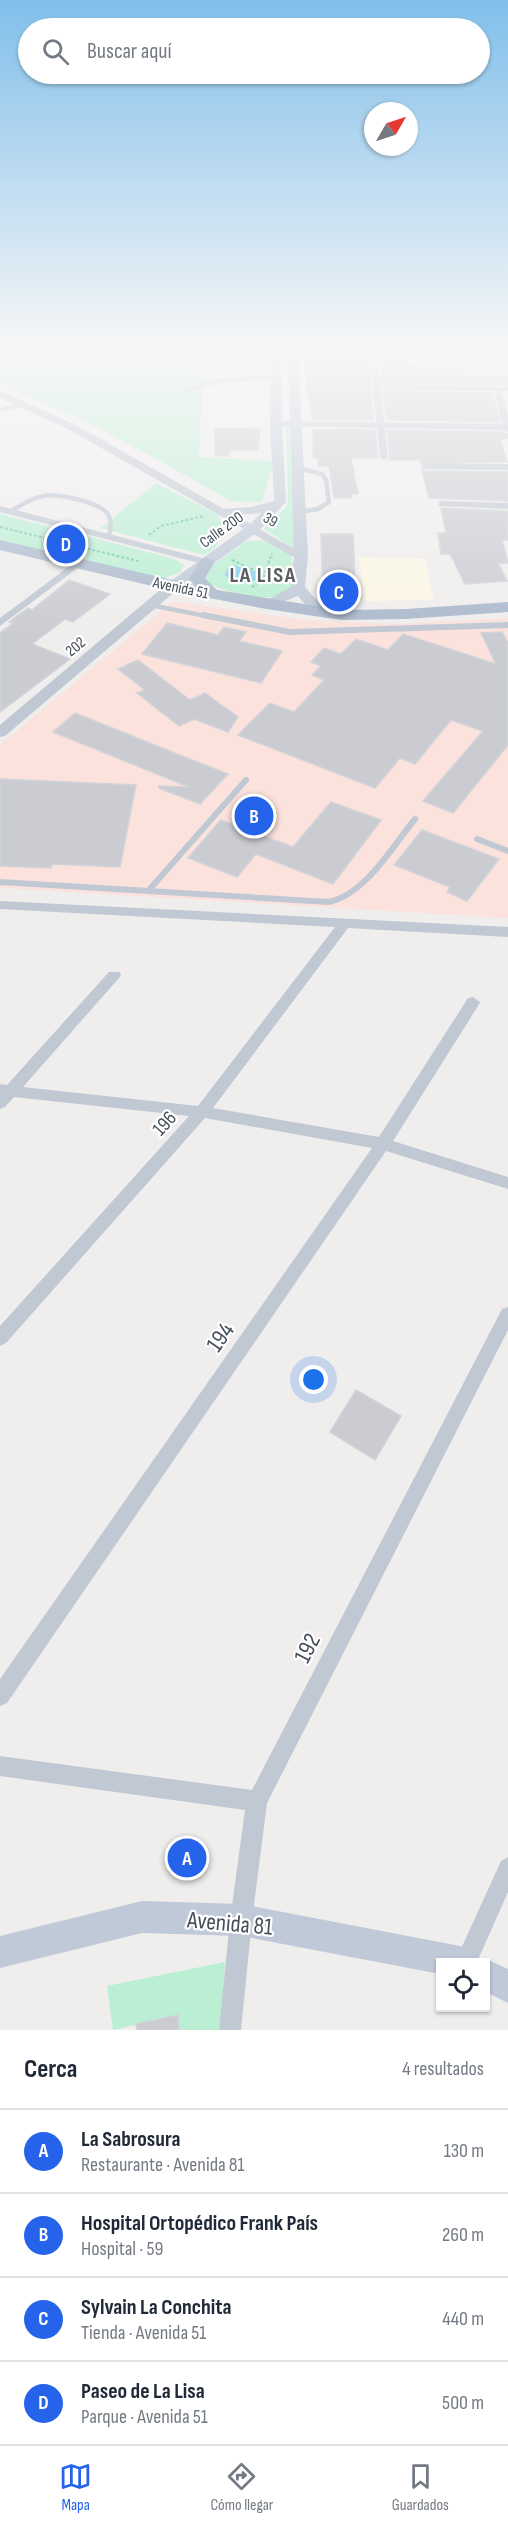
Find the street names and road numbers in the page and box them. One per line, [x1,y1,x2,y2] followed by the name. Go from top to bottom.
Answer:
[196,508,247,552] street label: Calle 200
[260,509,281,532] street label: 39
[150,573,211,604] street label: Avenida 51
[62,633,90,661] street label: 202
[148,1106,182,1141] street label: 196
[200,1317,241,1358] street label: 194
[288,1629,327,1668] street label: 192
[185,1905,274,1942] street label: Avenida 81

